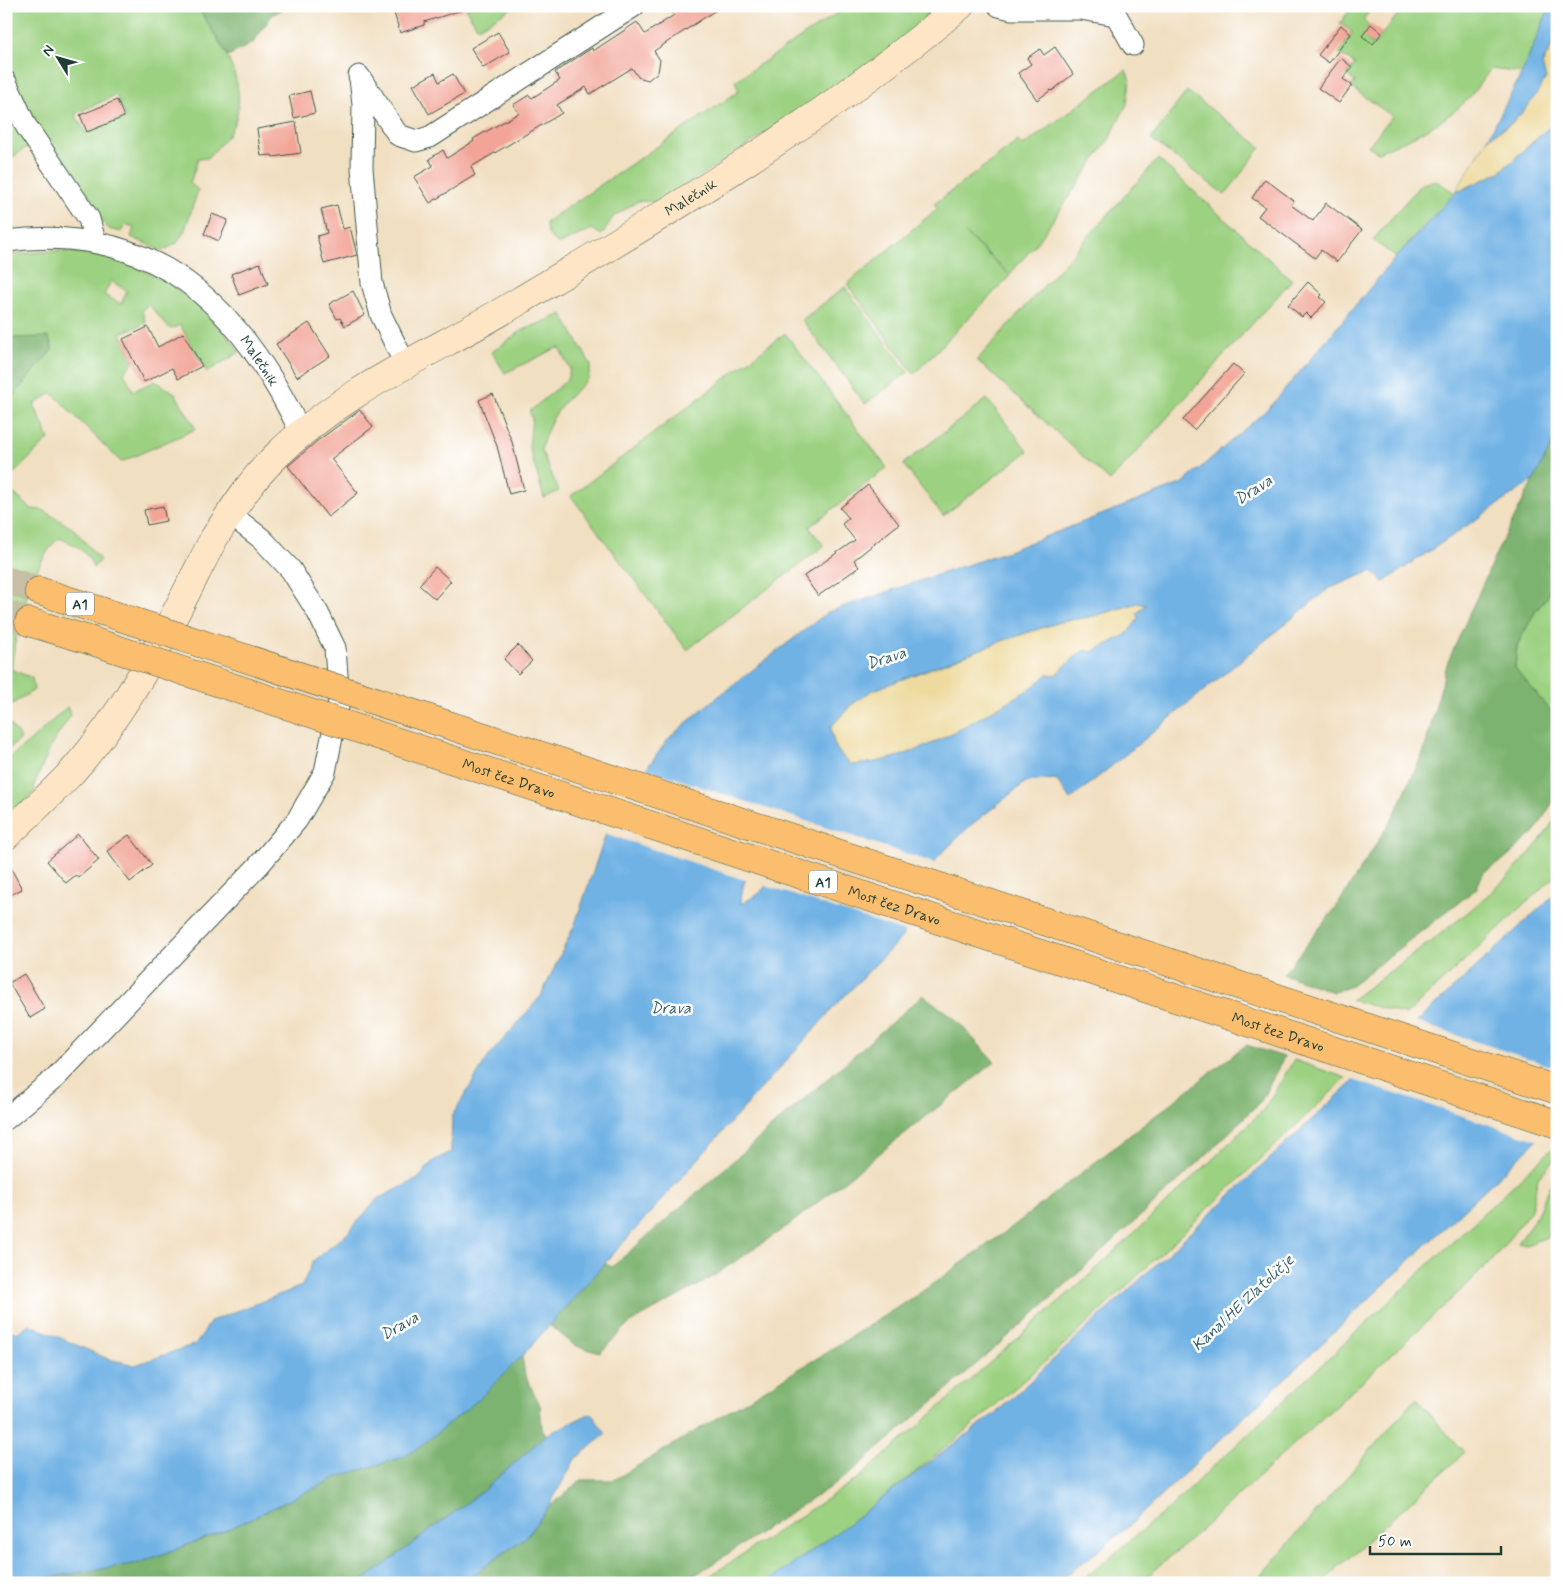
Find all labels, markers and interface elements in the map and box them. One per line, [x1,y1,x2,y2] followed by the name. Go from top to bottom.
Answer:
[32,32,82,82] north arrow
[38,42,58,60] text: N
[661,174,721,222] street label: Malečnik
[234,332,283,391] street label: Malečnik
[1231,470,1277,510] water label: Drava
[66,592,94,616] road number: A1
[864,642,909,675] water label: Drava
[459,755,557,804] street label: Most čez Dravo
[809,870,837,894] road number: A1
[845,882,943,931] street label: Most čez Dravo
[651,998,691,1019] water label: Drava
[1229,1008,1327,1058] street label: Most čez Dravo
[1187,1250,1299,1356] water label: Kanal HE Zlatoličje
[377,1307,423,1345] water label: Drava
[1370,1524,1502,1556] scale bar
[1378,1532,1412,1552] text: 50 m

